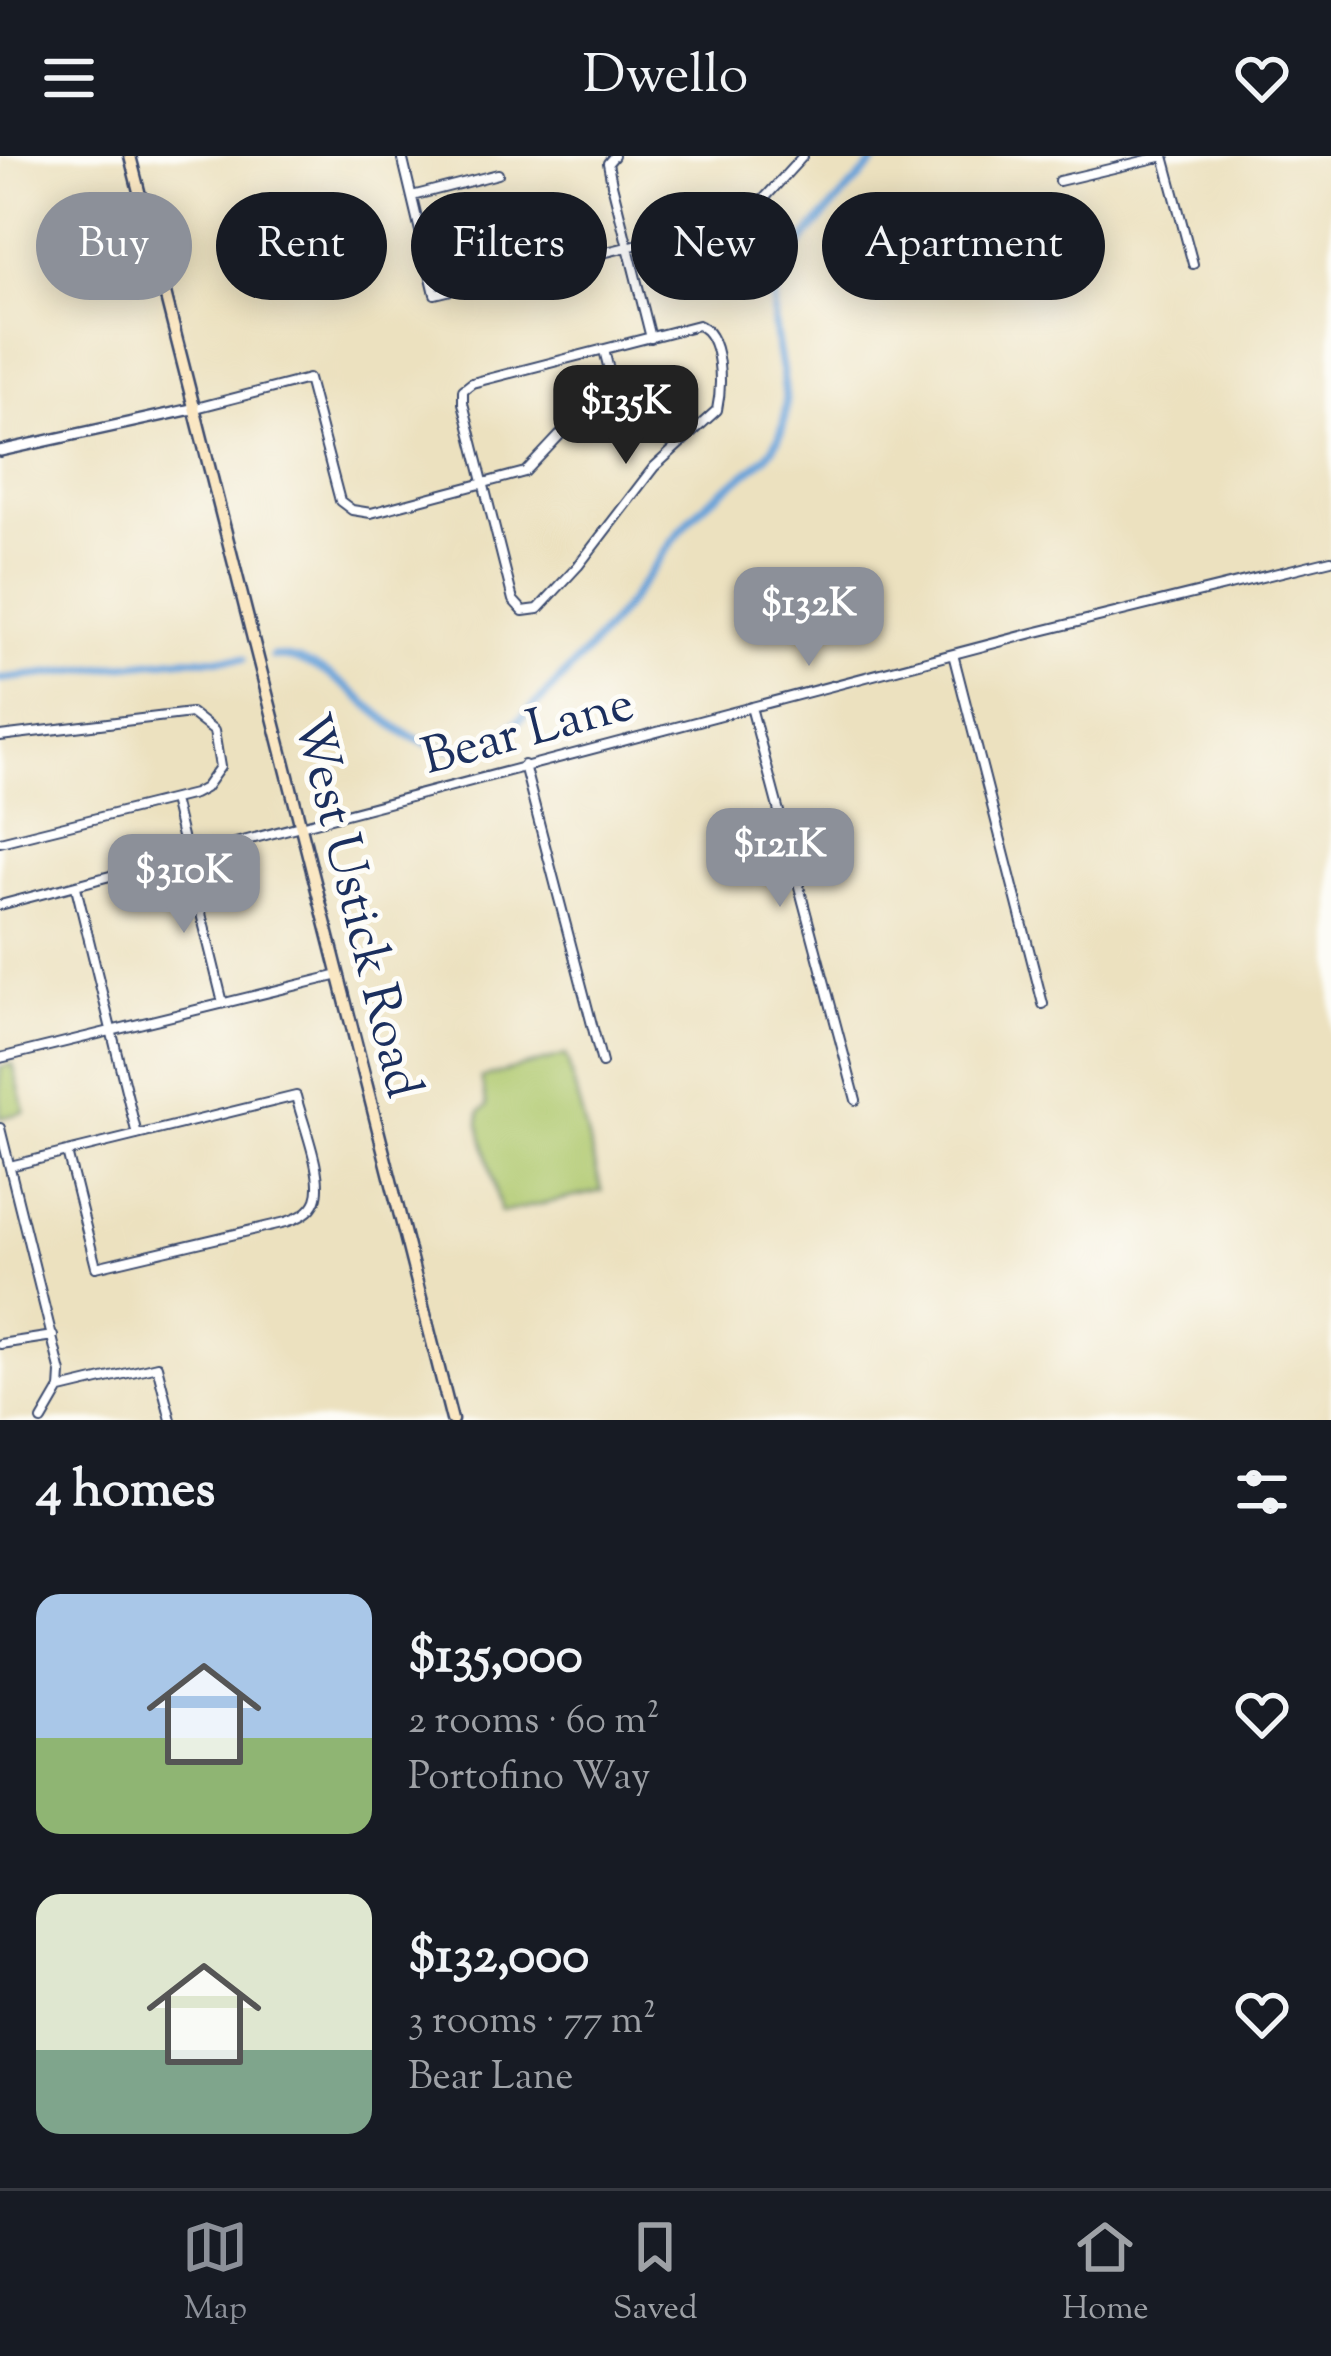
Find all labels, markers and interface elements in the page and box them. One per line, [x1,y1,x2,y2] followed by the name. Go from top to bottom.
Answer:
[583,39,748,117] text: Dwello
[36,45,102,111] icon: menu
[1229,45,1295,111] icon: heart
[36,192,192,300] chip: Buy
[216,192,387,300] chip: Rent
[411,192,607,300] chip: Filters
[631,192,798,300] chip: New
[822,192,1105,300] chip: Apartment
[542,365,710,467] pin: $135K
[580,376,672,432] text: $135K
[725,567,893,669] pin: $132K
[761,578,857,634] text: $132K
[414,670,642,797] street label: Bear Lane
[272,707,438,1106] street label: West Ustick Road
[696,808,864,910] pin: $121K
[733,819,827,875] text: $121K
[100,834,268,936] pin: $310K
[135,845,233,901] text: $310K
[36,1456,215,1529] text: 4 homes
[1229,1459,1295,1525] icon: filters
[408,1622,583,1695] text: $135,000
[132,1642,276,1786] icon: home
[1229,1681,1295,1747] icon: heart
[408,1695,660,1751] text: 2 rooms · 60 m²
[408,1751,650,1807] text: Portofino Way
[408,1922,589,1995] text: $132,000
[132,1942,276,2086] icon: home
[1229,1981,1295,2047] icon: heart
[408,1995,656,2051] text: 3 rooms · 77 m²
[408,2051,573,2107] text: Bear Lane
[182,2214,248,2334] tab: Map
[613,2214,698,2334] tab: Saved
[1062,2214,1149,2334] tab: Home

